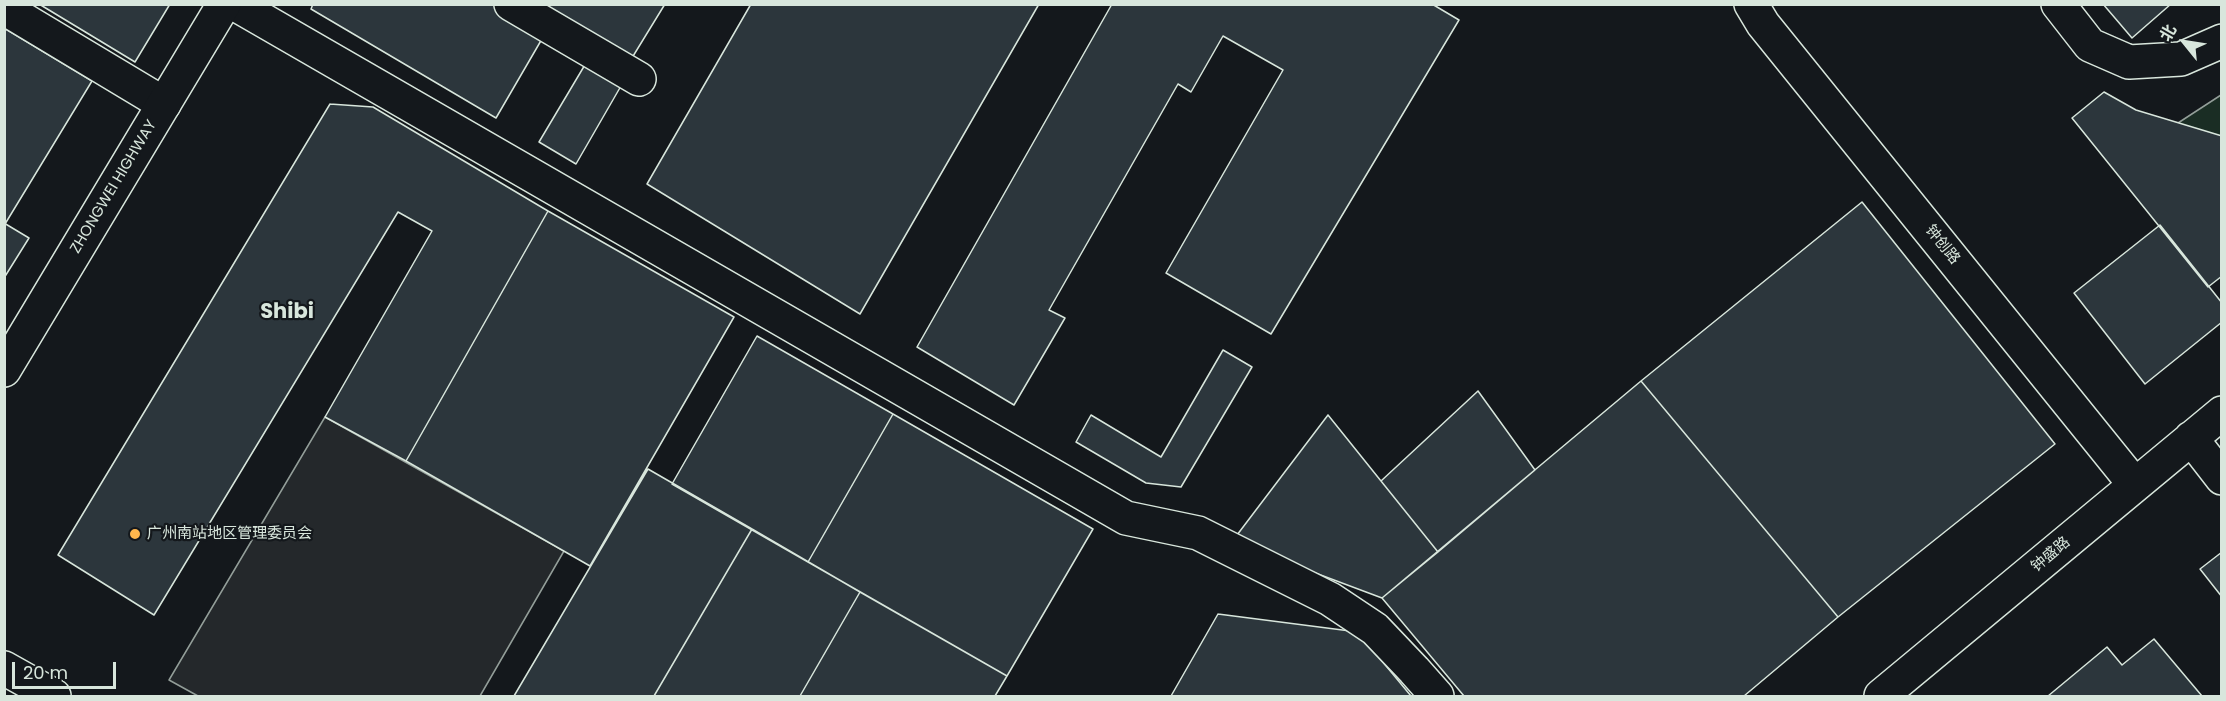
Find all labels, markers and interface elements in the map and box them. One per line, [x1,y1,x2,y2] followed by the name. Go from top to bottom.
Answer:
[2154,12,2214,72] north arrow
[2154,20,2182,45] text: 北
[67,117,161,257] street label: ZHONGWEI HIGHWAY
[1921,222,1963,268] street label: 钟创路
[260,300,314,326] district label: Shibi
[147,525,312,543] place label: 广州南站地区管理委员会
[128,527,142,541] marker: 广州南站地区管理委员会
[2028,534,2074,576] street label: 钟盛路
[15,650,118,688] scale bar
[23,660,68,685] text: 20 m

